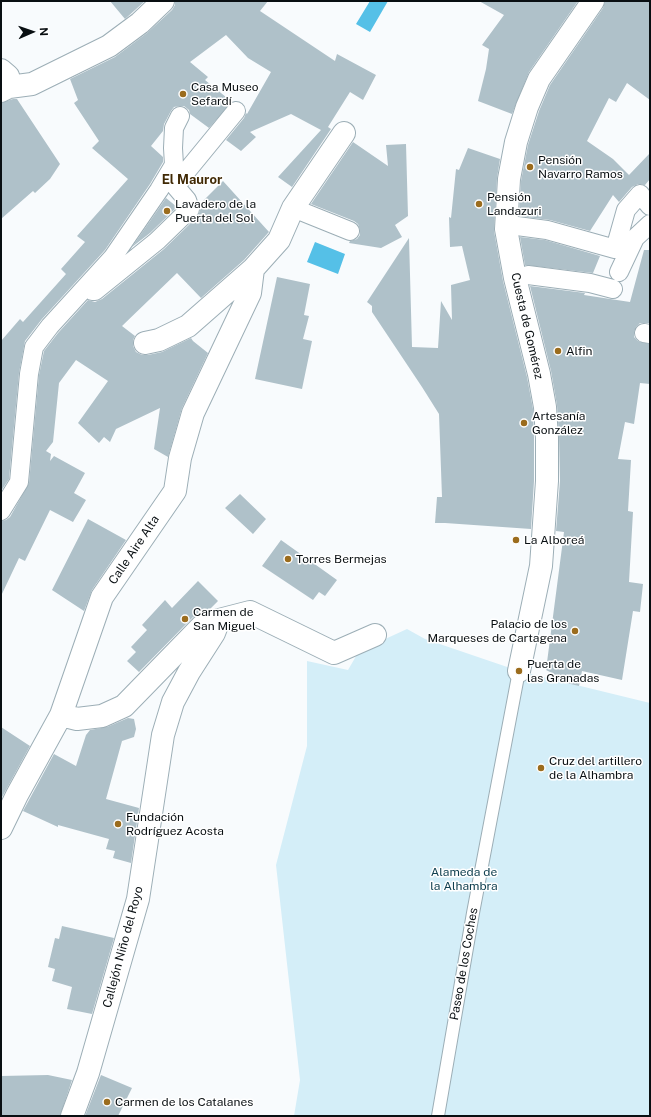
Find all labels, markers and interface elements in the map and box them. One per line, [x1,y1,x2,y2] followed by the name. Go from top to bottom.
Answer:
[12,12,52,52] north arrow
[38,27,50,36] text: N
[191,80,259,108] place label: Casa Museo Sefardí
[178,89,188,99] marker: Casa Museo Sefardí
[538,153,623,181] place label: Pensión Navarro Ramos
[525,162,535,172] marker: Pensión Navarro Ramos
[162,172,222,188] district label: El Mauror
[487,190,542,218] place label: Pensión Landazuri
[175,197,256,225] place label: Lavadero de la Puerta del Sol
[474,199,484,209] marker: Pensión Landazuri
[162,206,172,216] marker: Lavadero de la Puerta del Sol
[508,271,546,381] street label: Cuesta de Gomérez
[566,344,592,358] place label: Alfin
[553,346,563,356] marker: Alfin
[532,409,585,437] place label: Artesanía González
[519,418,529,428] marker: Artesanía González
[106,513,162,587] street label: Calle Aire Alta
[524,533,584,547] place label: La Alboreá
[511,535,521,545] marker: La Alboreá
[296,552,387,566] place label: Torres Bermejas
[283,554,293,564] marker: Torres Bermejas
[193,605,256,633] place label: Carmen de San Miguel
[180,614,190,624] marker: Carmen de San Miguel
[427,617,567,645] place label: Palacio de los Marqueses de Cartagena
[570,626,580,636] marker: Palacio de los Marqueses de Cartagena
[527,657,599,685] place label: Puerta de las Granadas
[514,666,524,676] marker: Puerta de las Granadas
[549,754,642,782] place label: Cruz del artillero de la Alhambra
[536,763,546,773] marker: Cruz del artillero de la Alhambra
[126,810,224,838] place label: Fundación Rodríguez Acosta
[113,819,123,829] marker: Fundación Rodríguez Acosta
[430,865,498,893] park label: Alameda de la Alhambra
[100,885,146,1009] street label: Callejón Niño del Royo
[447,907,481,1021] street label: Paseo de los Coches
[115,1095,253,1109] place label: Carmen de los Catalanes
[102,1097,112,1107] marker: Carmen de los Catalanes

